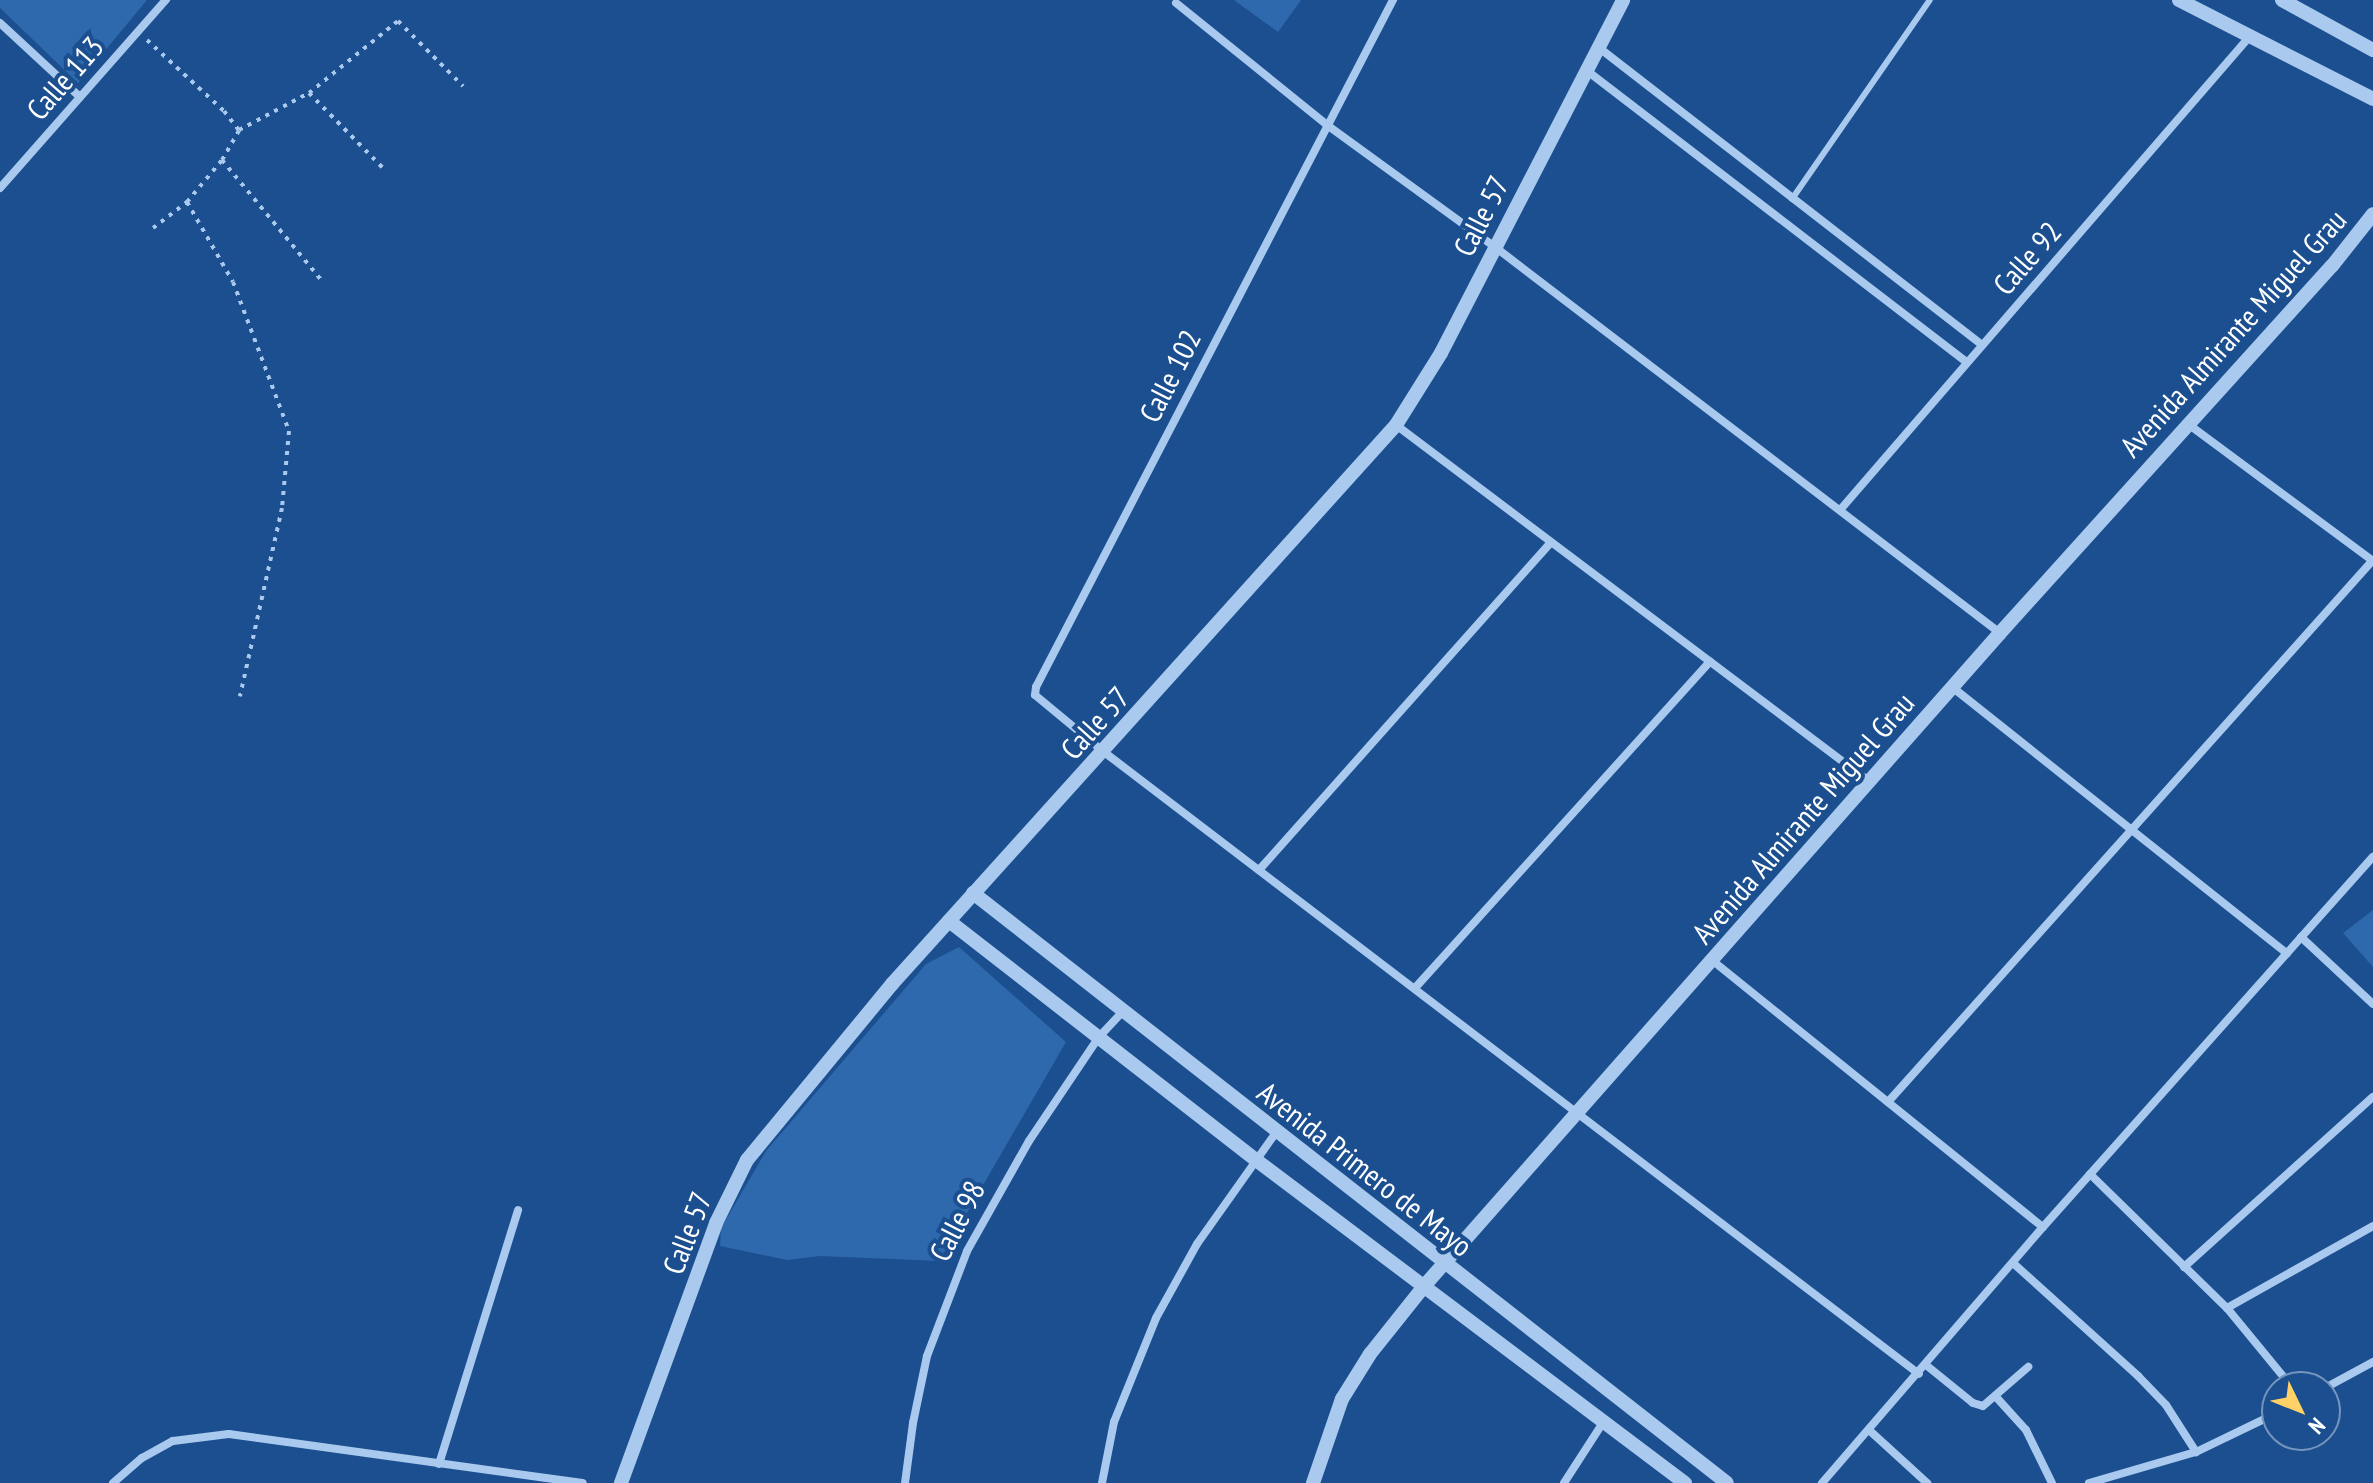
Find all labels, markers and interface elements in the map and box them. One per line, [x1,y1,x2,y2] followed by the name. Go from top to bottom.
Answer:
[19,29,111,127] street label: Calle 113
[1446,170,1516,262] street label: Calle 57
[2112,202,2354,464] street label: Avenida Almirante Miguel Grau
[1986,214,2068,302] street label: Calle 92
[1132,324,1208,428] street label: Calle 102
[1053,679,1137,767] street label: Calle 57
[1684,685,1922,951] street label: Avenida Almirante Miguel Grau
[1251,1074,1479,1264] street label: Avenida Primero de Mayo
[922,1175,992,1267] street label: Calle 98
[655,1187,719,1279] street label: Calle 57
[2261,1371,2341,1451] north arrow
[2303,1412,2331,1440] text: N

